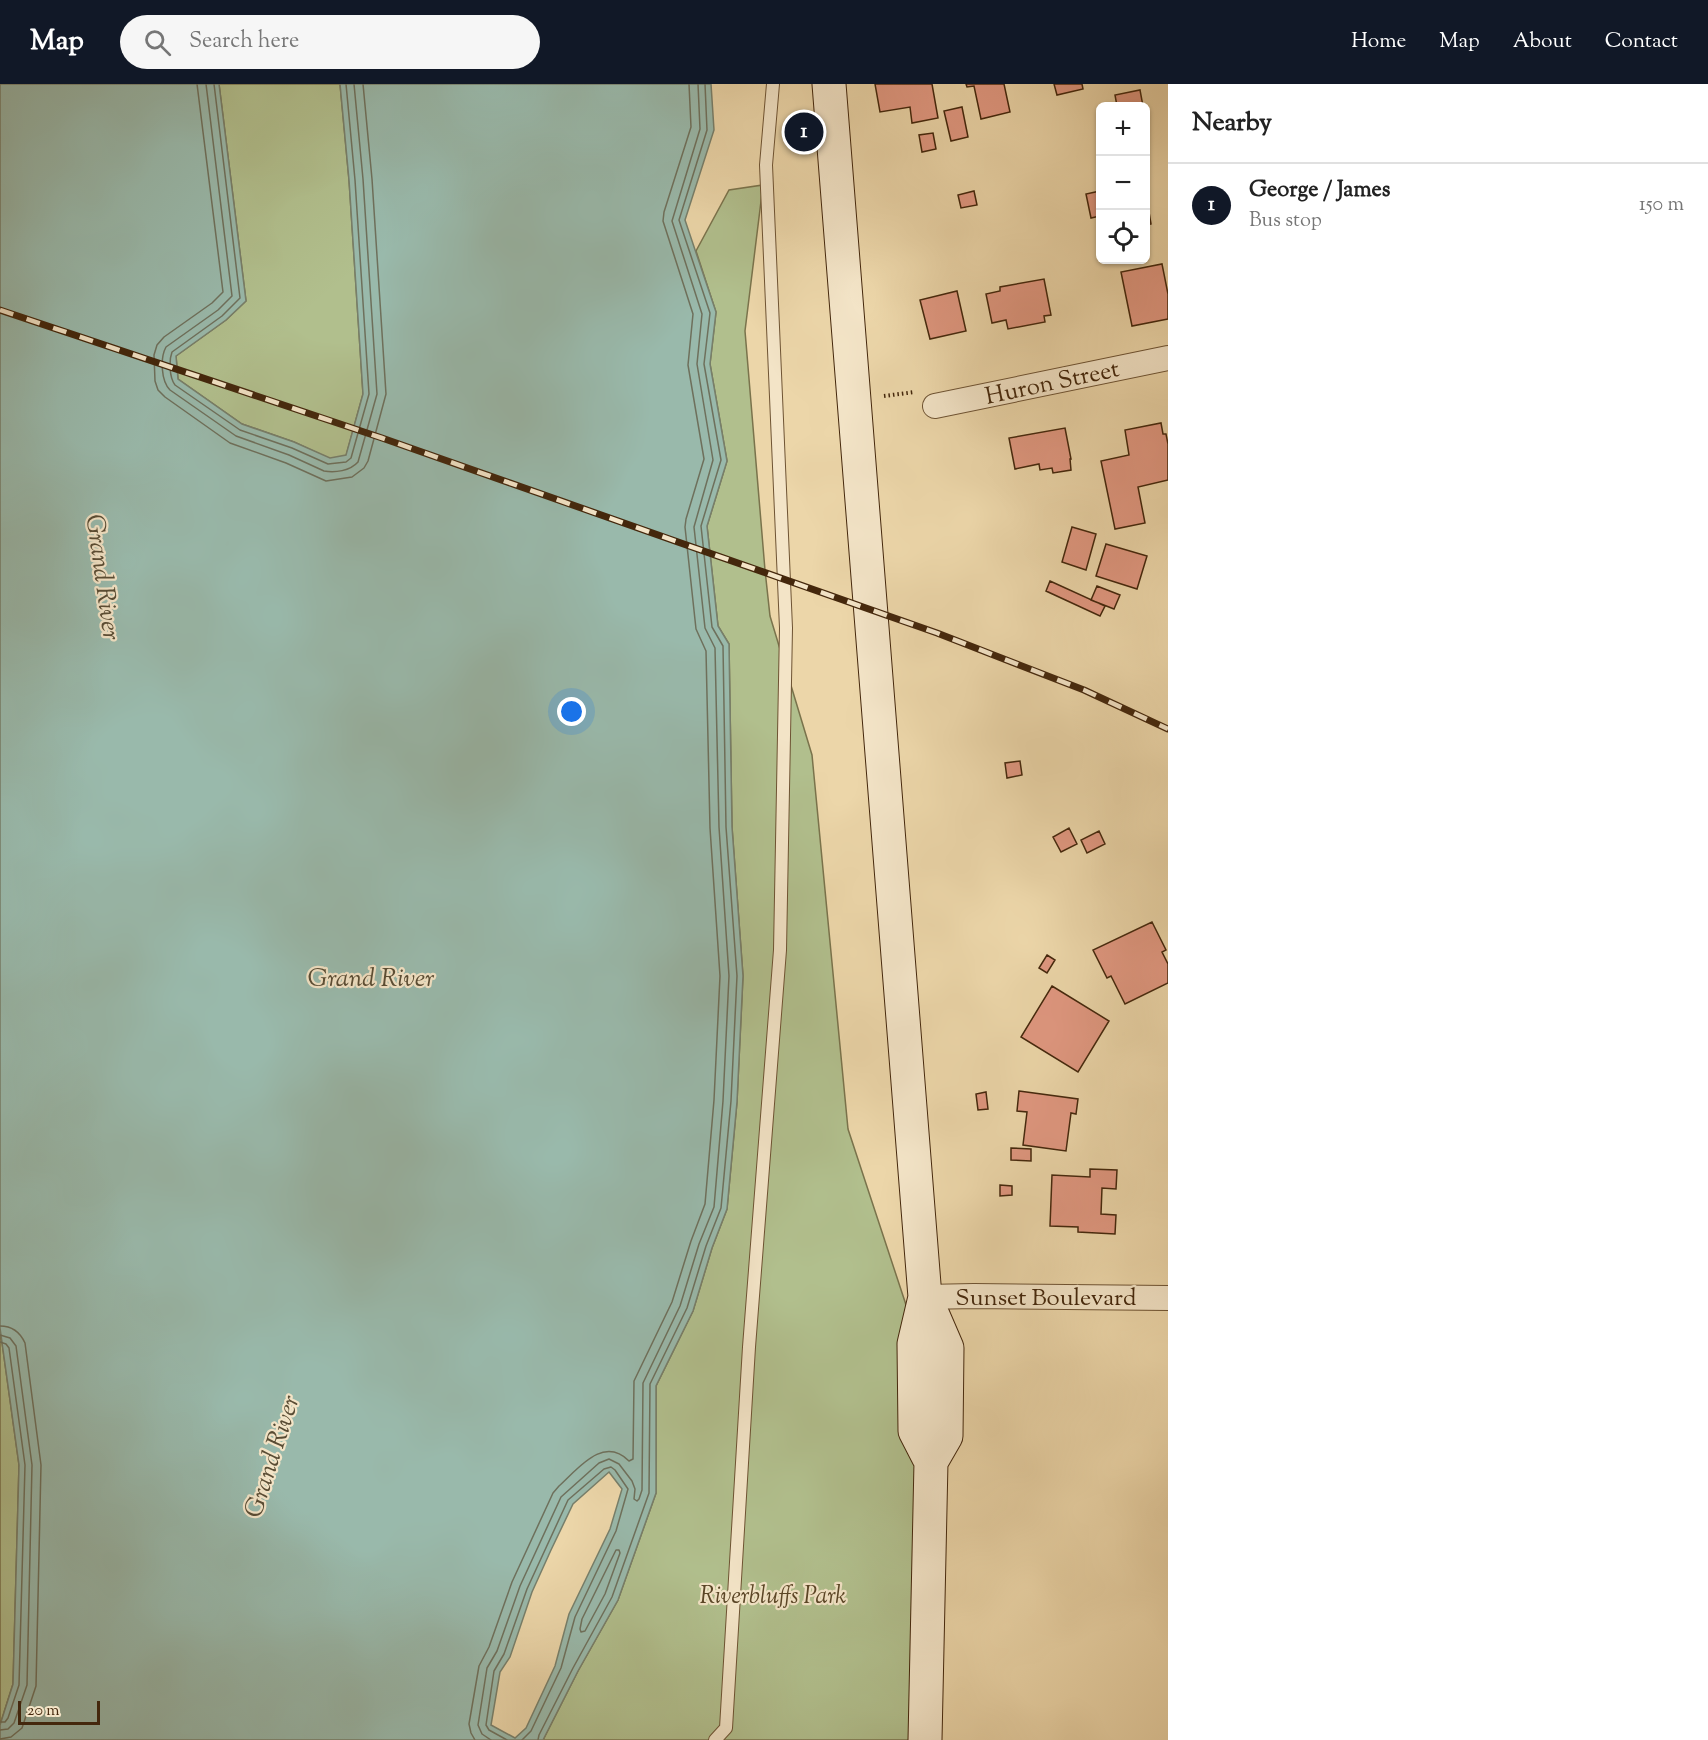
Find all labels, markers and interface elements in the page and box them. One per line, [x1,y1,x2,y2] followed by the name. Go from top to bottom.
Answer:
[120,15,540,69] search box
[30,22,84,62] text: Map
[141,26,174,59] icon: search
[189,26,299,58] text: Search here
[1351,27,1406,57] text: Home
[1439,27,1480,57] text: Map
[1513,27,1572,57] text: About
[1605,27,1678,57] text: Contact
[1096,102,1150,264] map controls
[1096,102,1150,156] button: +
[1192,105,1272,142] text: Nearby
[784,110,824,154] pin: 1
[1096,156,1150,210] button: −
[1249,175,1390,207] text: George / James
[1208,191,1215,220] text: 1
[1639,191,1684,220] text: 150 m
[1249,207,1322,236] text: Bus stop
[1096,210,1150,264] button: locate
[982,353,1123,415] street label: Huron Street
[74,512,129,643] water label: Grand River
[557,697,586,726] your location
[308,961,434,998] water label: Grand River
[955,1282,1137,1316] street label: Sunset Boulevard
[236,1391,311,1523] water label: Grand River
[700,1580,846,1614] park label: Riverbluffs Park
[18,1698,100,1726] scale bar
[27,1700,60,1723] text: 20 m

